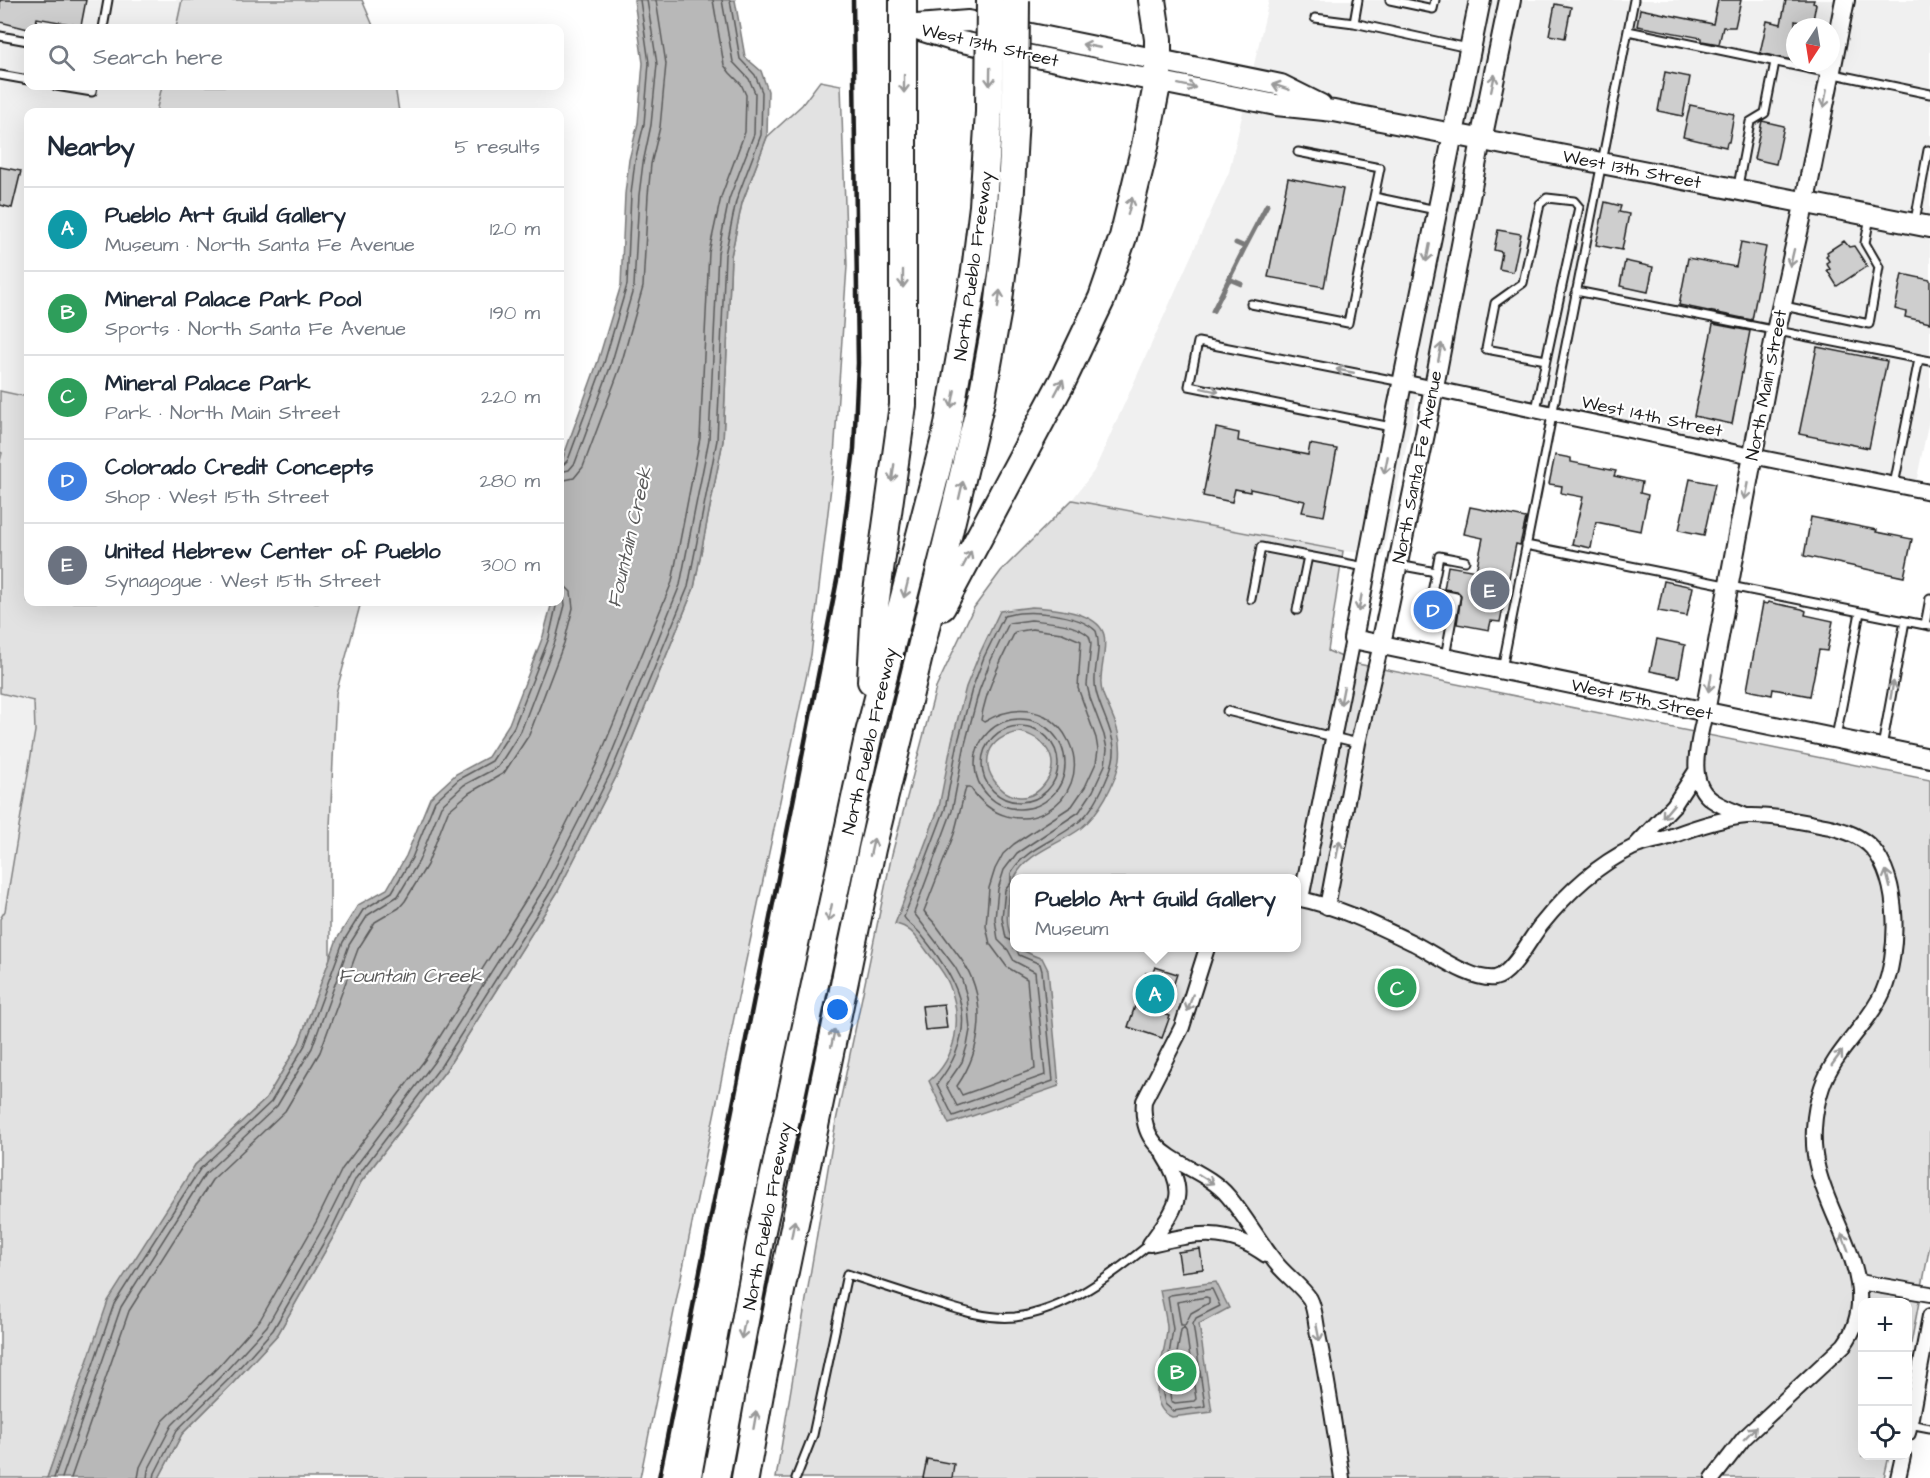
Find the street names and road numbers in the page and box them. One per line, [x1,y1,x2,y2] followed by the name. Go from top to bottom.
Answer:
[919,17,1062,74] street label: West 13th Street
[1561,144,1704,195] street label: West 13th Street
[948,170,1000,362] street label: North Pueblo Freeway
[1740,307,1794,463] street label: North Main Street
[1387,368,1449,566] street label: North Santa Fe Avenue
[1579,389,1725,444] street label: West 14th Street
[836,645,904,837] street label: North Pueblo Freeway
[1569,672,1716,727] street label: West 15th Street
[737,1120,799,1312] street label: North Pueblo Freeway

